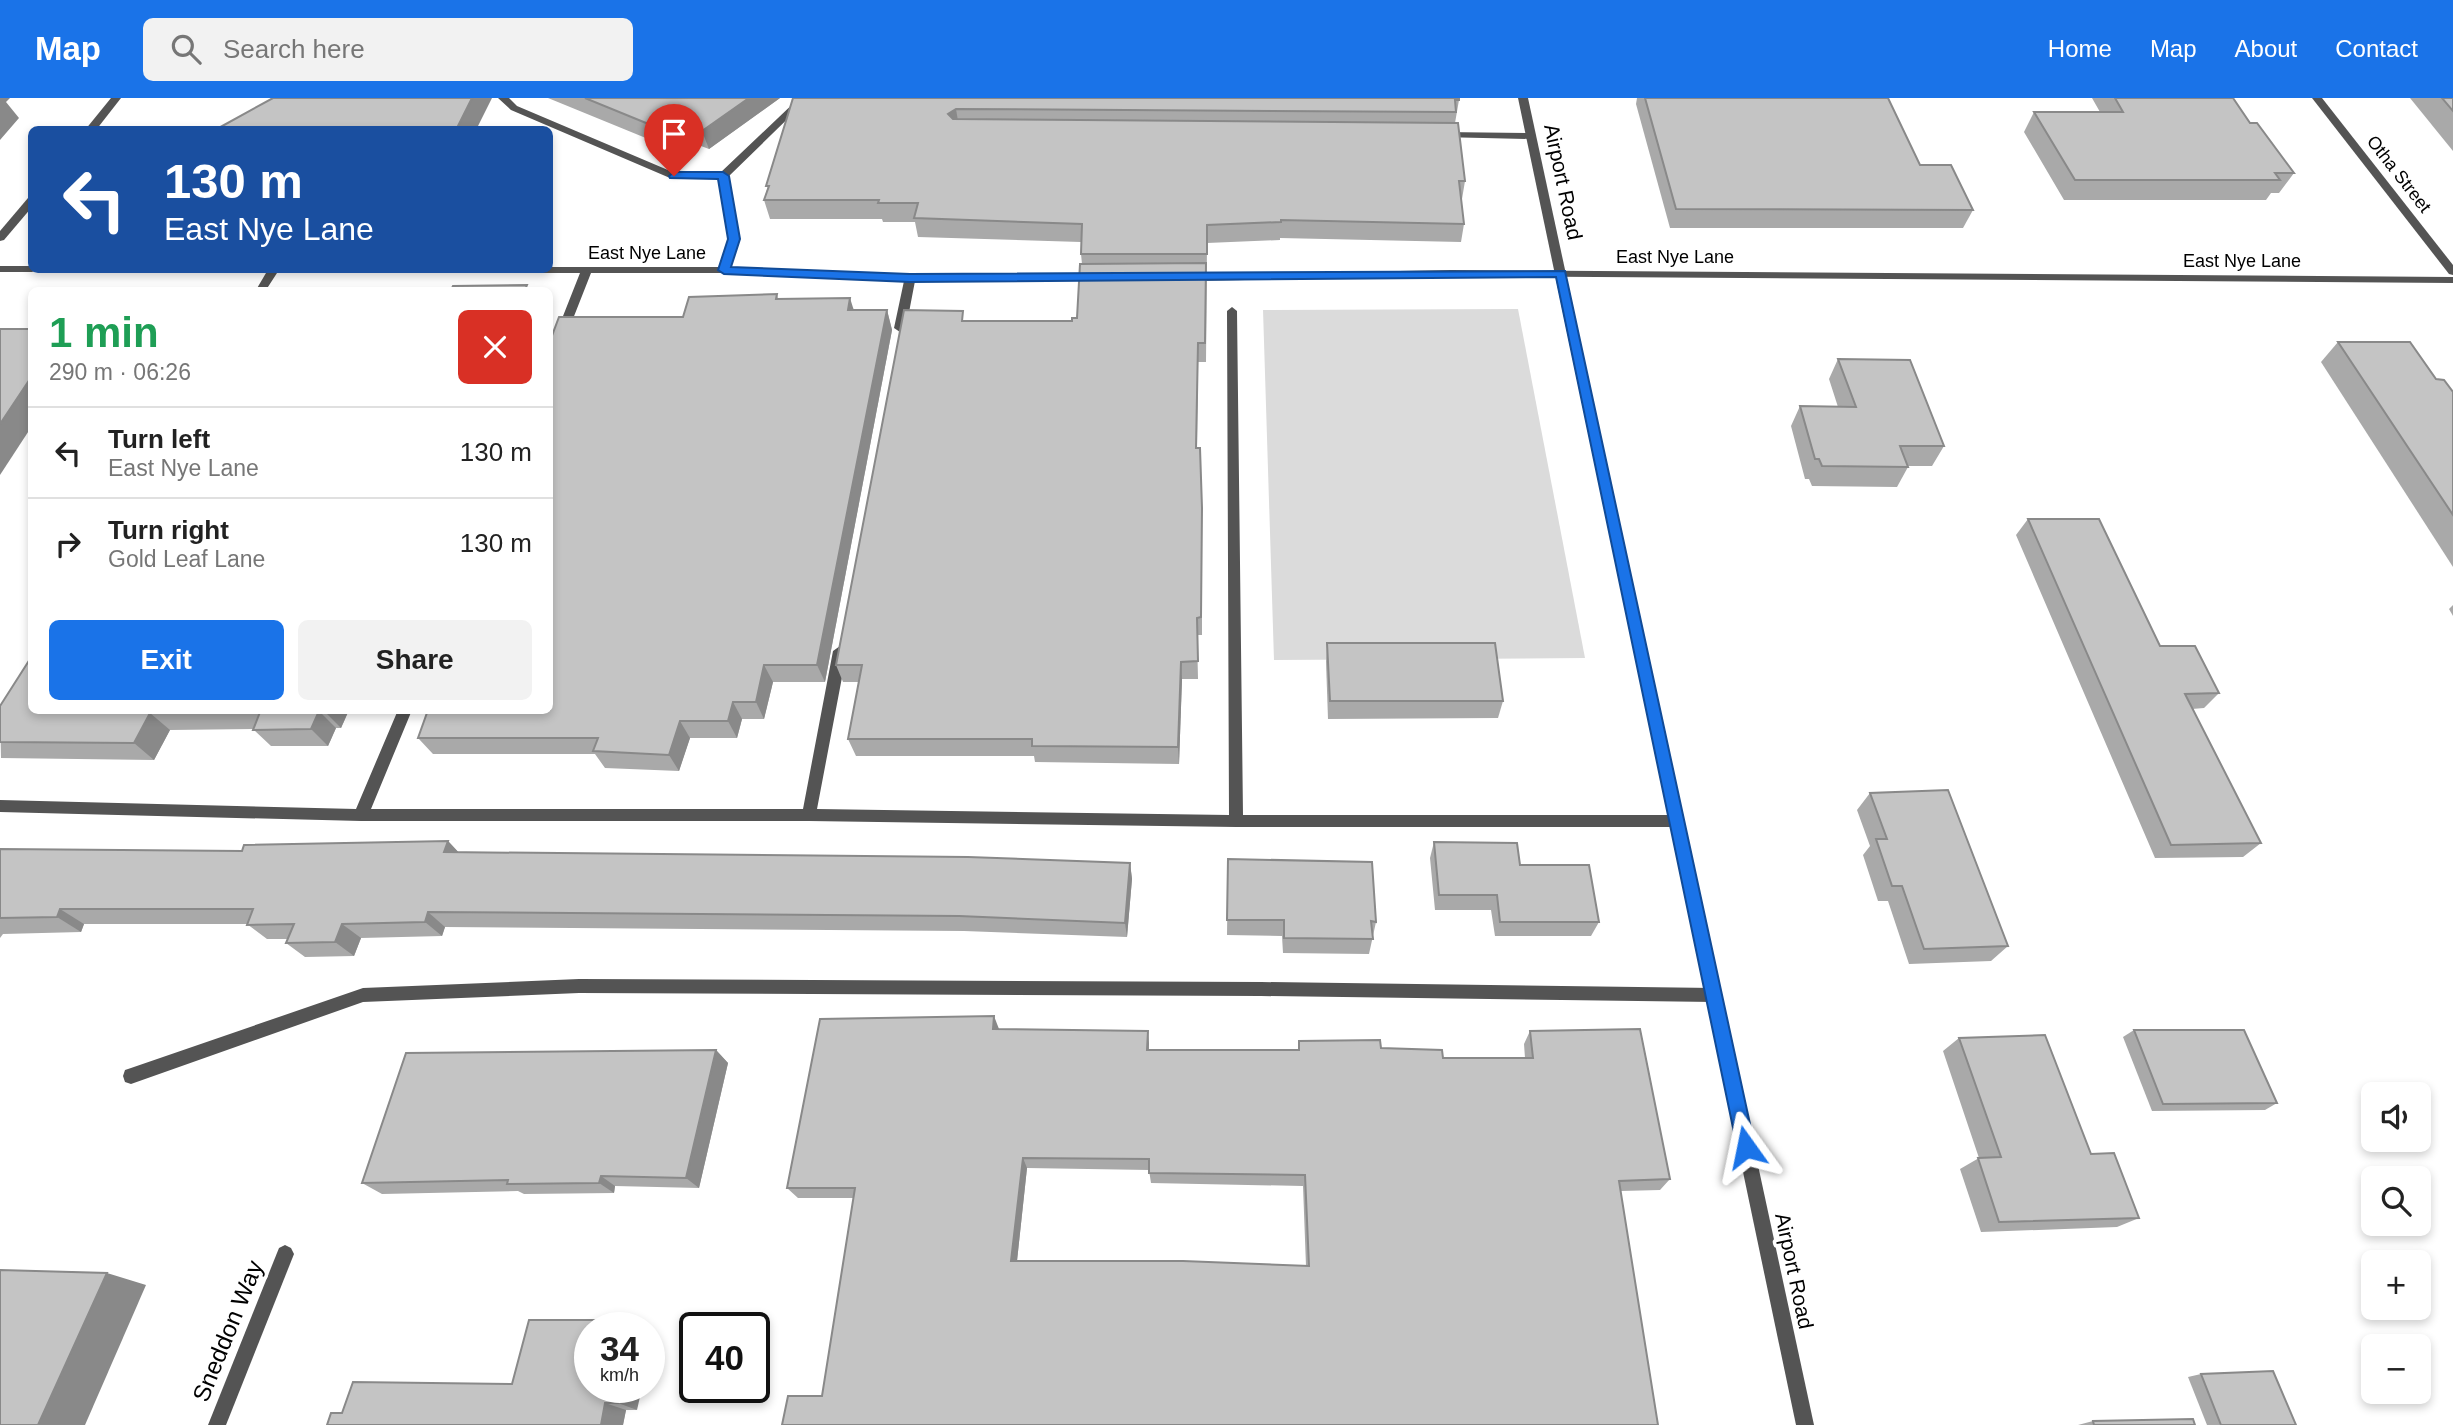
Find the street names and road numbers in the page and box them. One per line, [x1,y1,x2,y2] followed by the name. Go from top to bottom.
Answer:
[1540,122,1587,242] street label: Airport Road
[2363,132,2435,216] street label: Otha Street
[588,243,706,263] street label: East Nye Lane
[1616,247,1734,267] street label: East Nye Lane
[2183,251,2301,271] street label: East Nye Lane
[1771,1211,1818,1331] street label: Airport Road
[187,1256,268,1405] street label: Sneddon Way

